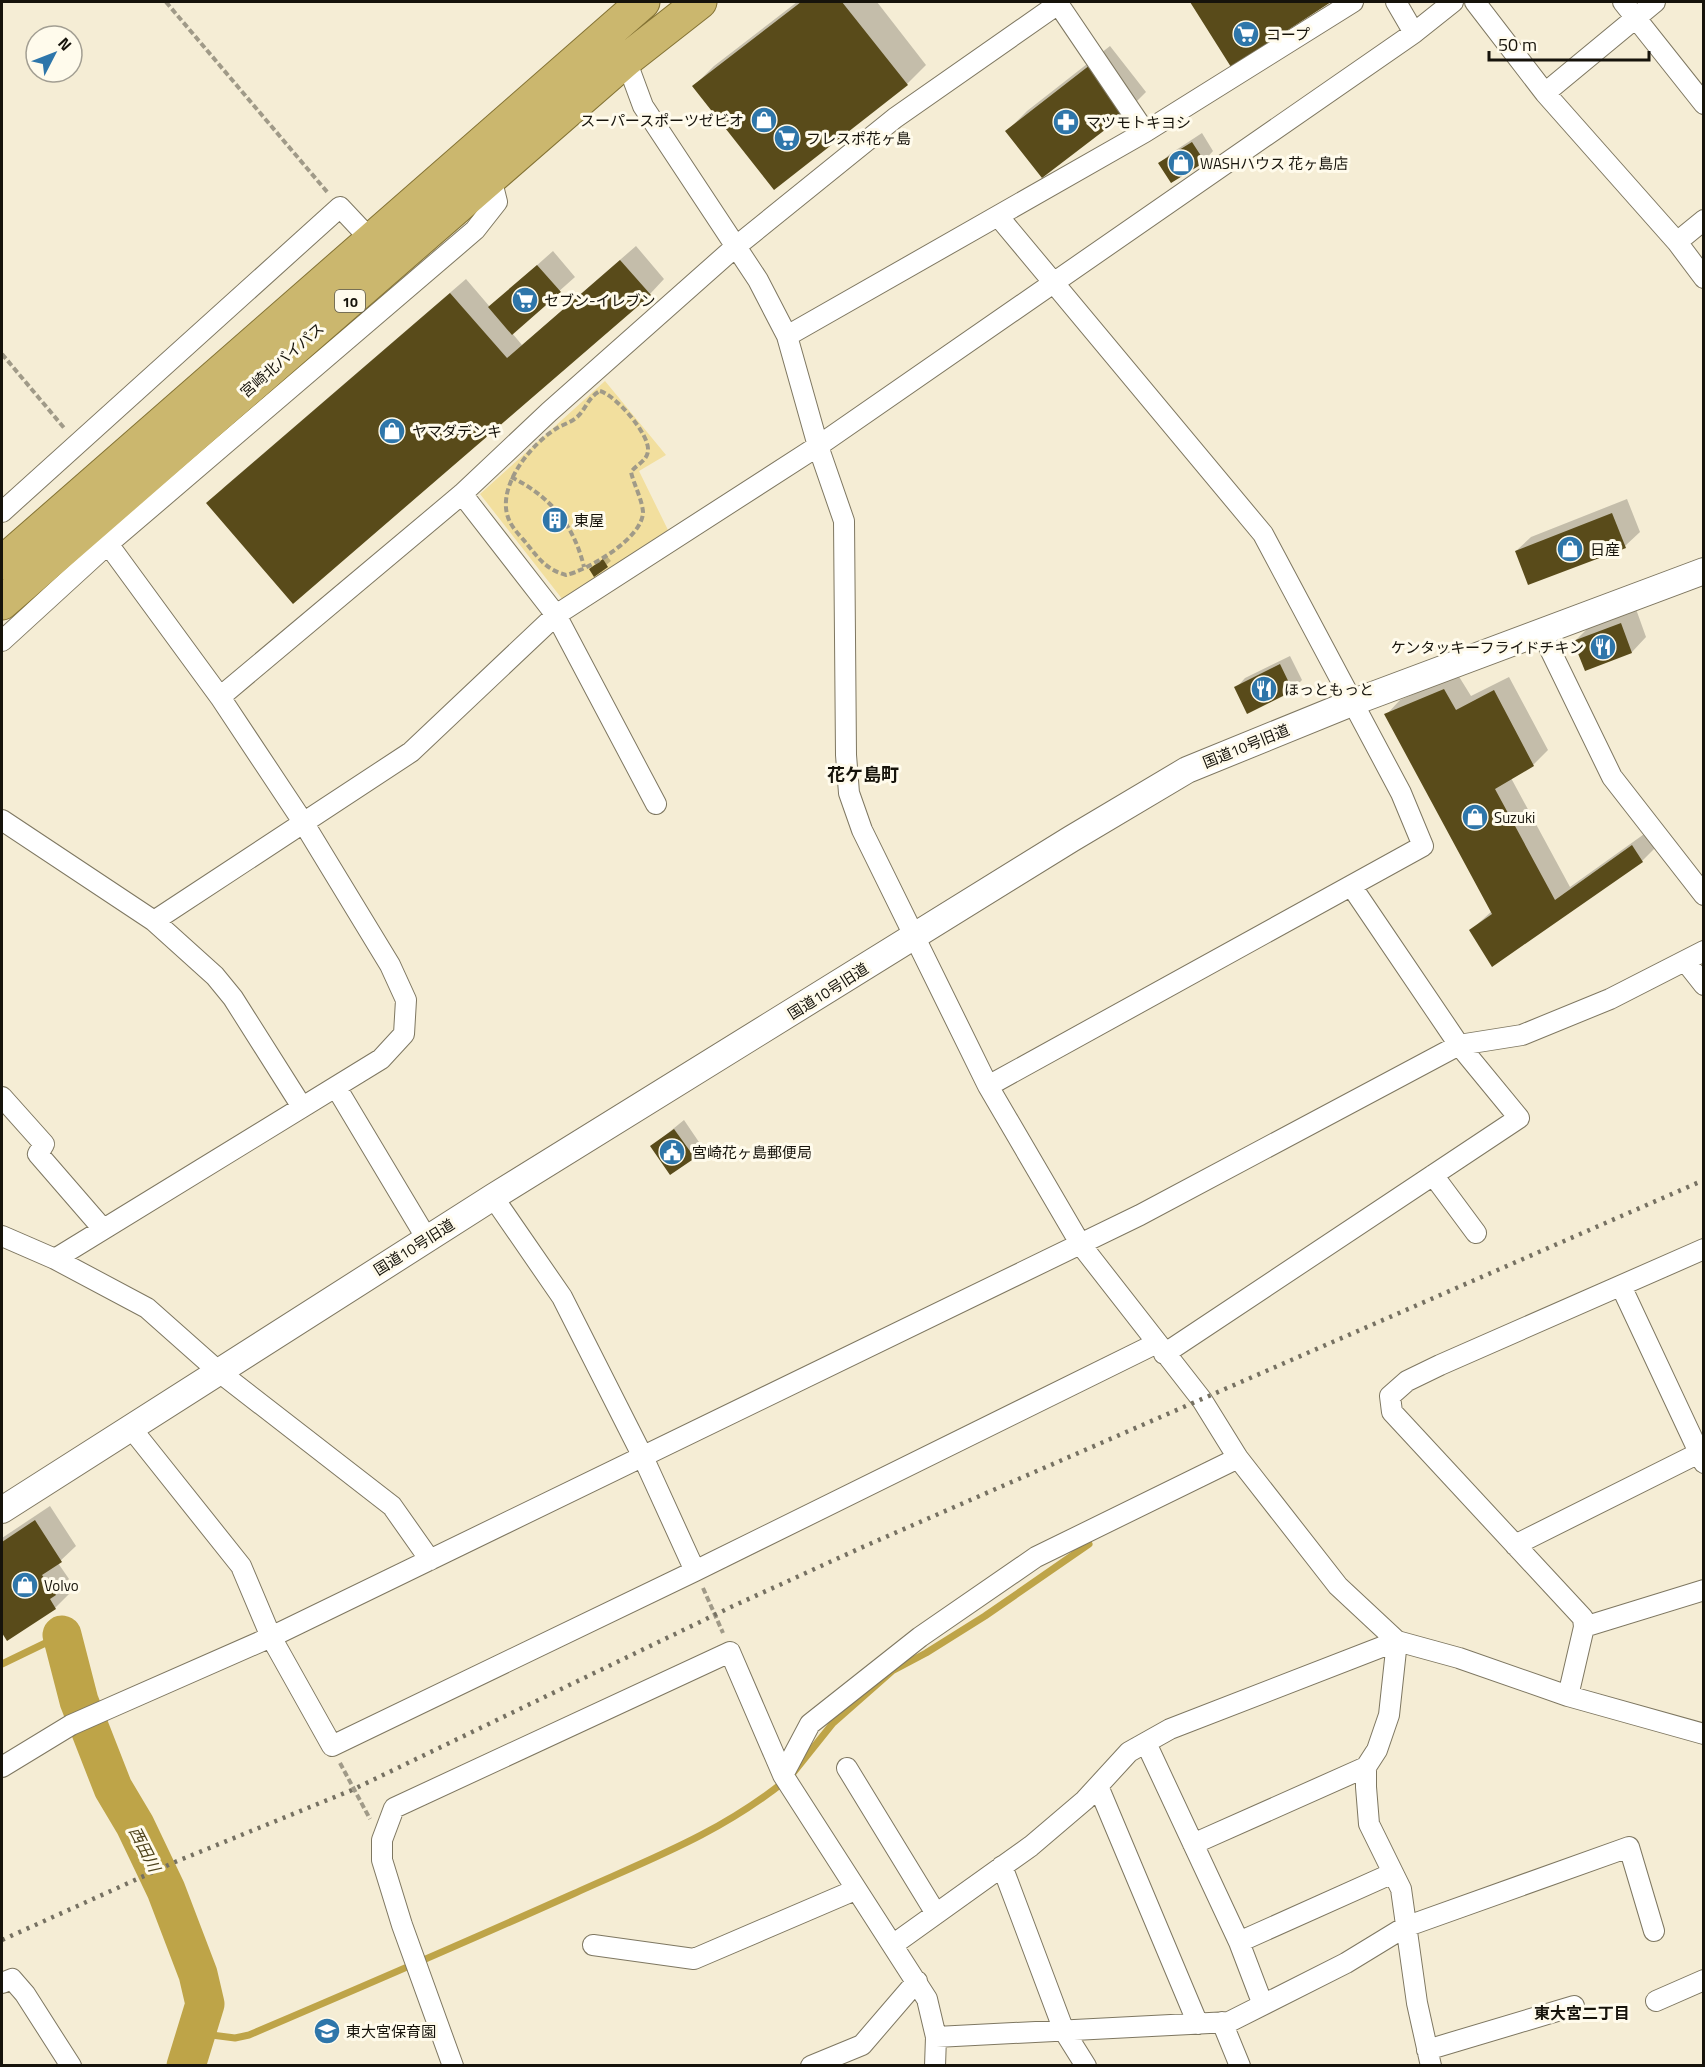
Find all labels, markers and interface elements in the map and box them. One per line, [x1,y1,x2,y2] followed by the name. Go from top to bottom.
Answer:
[1231,19,1261,49] supermarket icon: コープ
[1266,23,1310,46] place label: コープ
[24,24,84,84] north arrow
[1489,24,1650,62] scale bar
[1498,31,1537,58] text: 50 m
[53,32,78,56] text: N
[749,105,779,135] shop icon: スーパースポーツゼビオ
[1051,107,1081,137] pharmacy icon: マツモトキヨシ
[580,109,744,132] place label: スーパースポーツゼビオ
[1086,111,1191,134] place label: マツモトキヨシ
[772,123,802,153] supermarket icon: フレスポ花ヶ島
[806,127,911,150] place label: フレスポ花ヶ島
[1166,148,1196,178] shop icon: WASHハウス 花ヶ島店
[1200,152,1348,175] place label: WASHハウス 花ヶ島店
[510,285,540,315] supermarket icon: セブン-イレブン
[544,289,656,312] place label: セブン-イレブン
[335,290,365,312] road number: 10
[235,317,329,403] street label: 宮崎北バイパス
[377,416,407,446] shop icon: ヤマダデンキ
[412,420,502,443] place label: ヤマダデンキ
[540,505,570,535] building icon: 東屋
[574,509,604,532] place label: 東屋
[1555,534,1585,564] shop icon: 日産
[1590,538,1620,561] place label: 日産
[1588,632,1618,662] restaurant icon: ケンタッキーフライドチキン
[1391,636,1584,659] place label: ケンタッキーフライドチキン
[1249,674,1279,704] restaurant icon: ほっともっと
[1284,678,1374,701] place label: ほっともっと
[1199,718,1293,774] street label: 国道10号旧道
[827,761,899,788] district label: 花ケ島町
[1460,802,1490,832] shop icon: Suzuki
[1494,806,1535,829] place label: Suzuki
[783,957,873,1025] street label: 国道10号旧道
[657,1137,687,1167] public building icon: 宮崎花ヶ島郵便局
[692,1141,812,1164] place label: 宮崎花ヶ島郵便局
[369,1213,459,1281] street label: 国道10号旧道
[10,1570,40,1600] shop icon: Volvo
[44,1574,79,1597] place label: Volvo
[123,1822,167,1878] water label: 西田川
[1534,2001,1630,2025] district label: 東大宮二丁目
[312,2016,342,2046] school or university icon: 東大宮保育園
[346,2020,436,2043] place label: 東大宮保育園

